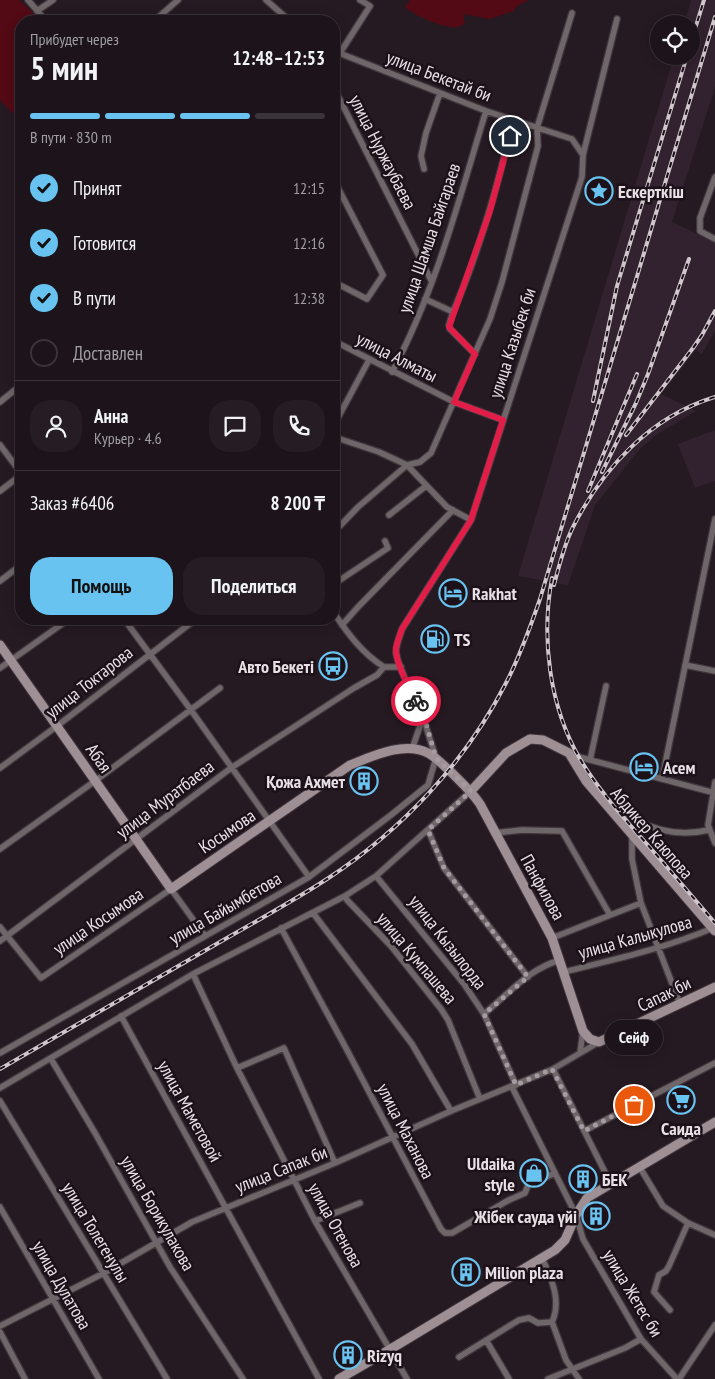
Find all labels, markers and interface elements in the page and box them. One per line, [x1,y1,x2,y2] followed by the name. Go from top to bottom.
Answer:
[650,15,700,65] map controls
[650,15,700,65] button: locate
[30,29,119,49] text: Прибудет через
[383,45,495,107] street label: улица Бекетай би
[232,46,325,70] text: 12:48–12:53
[30,47,98,89] text: 5 мин
[344,91,422,213] street label: улица Нуржаубаева
[489,115,531,157] pin
[496,122,524,150] icon: home
[30,127,112,147] text: В пути · 830 m
[393,160,465,316] street label: улица Шамша Байгараев
[30,174,58,202] icon: check
[73,176,121,200] text: Принят
[584,176,614,206] place icon: Ескерткіш
[293,178,325,198] text: 12:15
[618,180,684,203] place label: Ескерткіш
[30,229,58,257] icon: check
[73,231,136,255] text: Готовится
[293,233,325,253] text: 12:16
[30,284,58,312] icon: check
[483,285,541,401] street label: улица Казыбек би
[73,286,116,310] text: В пути
[293,288,325,308] text: 12:38
[353,327,441,387] street label: улица Алматы
[73,341,143,365] text: Доставлен
[30,400,82,452] button: person
[209,400,261,452] button: chat
[273,400,325,452] button: phone
[94,404,128,428] text: Анна
[94,428,162,448] text: Курьер · 4.6
[30,491,114,515] text: Заказ #6406
[271,491,325,515] text: 8 200 ₸
[30,557,173,615] button: Помощь
[183,557,325,615] button: Поделиться
[438,578,468,608] hotel icon: Rakhat
[472,582,517,605] place label: Rakhat
[420,624,450,654] fuel station icon: TS
[454,628,471,651] place label: TS
[41,641,137,723] street label: улица Токтарова
[318,651,348,681] bus stop icon: Авто Бекетi
[237,655,314,678] place label: Авто Бекетi
[391,676,441,726] courier
[402,687,430,715] icon: bike
[81,739,117,777] street label: Абая
[629,752,659,782] hotel icon: Асем
[112,755,218,843] street label: улица Муратбаева
[662,756,696,779] place label: Асем
[349,766,379,796] building icon: Қожа Ахмет
[266,770,346,793] place label: Қожа Ахмет
[606,782,698,884] street label: Абдикер Каюпова
[194,804,260,858] street label: Косымова
[516,850,570,924] street label: Панфилова
[165,867,285,949] street label: улица Байымбетова
[48,882,148,960] street label: улица Косымова
[404,890,492,994] street label: улица Кызылорда
[372,907,462,1009] street label: улица Кумпашева
[576,910,694,964] street label: улица Калыкулова
[633,971,695,1017] street label: Сапак би
[605,1020,663,1055] callout: Сейф
[619,1027,649,1047] text: Сейф
[153,1056,227,1166] street label: улица Маметовой
[372,1079,440,1183] street label: улица Маханова
[613,1084,655,1126] pin
[666,1085,696,1115] supermarket icon: Саида
[620,1091,648,1119] icon: bag
[661,1117,701,1140] place label: Саида
[231,1140,331,1198] street label: улица Сапак би
[116,1151,200,1275] street label: улица Борикулакова
[467,1152,515,1196] place label: Uldaika style
[519,1158,549,1188] shop icon: Uldaika style
[568,1164,598,1194] building icon: БЕК
[602,1168,628,1191] place label: БЕК
[57,1178,135,1286] street label: улица Толегенулы
[303,1178,369,1272] street label: улица Отенова
[581,1201,611,1231] building icon: Жібек сауда үйі
[473,1205,577,1228] place label: Жібек сауда үйі
[27,1237,97,1333] street label: улица Дулатова
[598,1245,668,1341] street label: улица Жетес би
[451,1257,481,1287] building icon: Milion plaza
[485,1261,563,1284] place label: Milion plaza
[333,1340,363,1370] building icon: Rizyq
[367,1344,402,1367] place label: Rizyq

